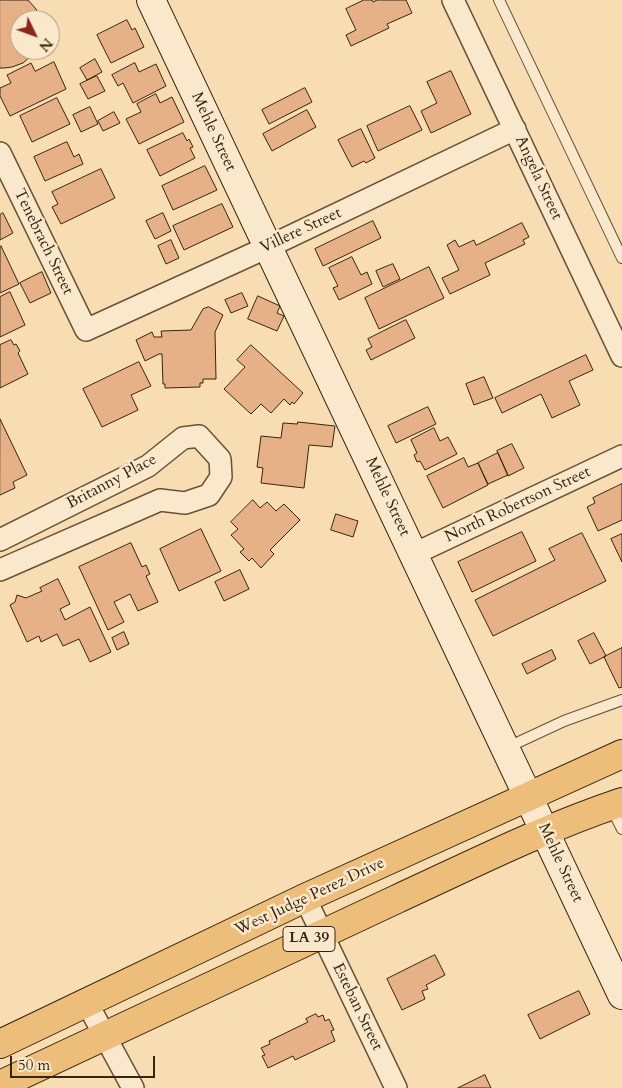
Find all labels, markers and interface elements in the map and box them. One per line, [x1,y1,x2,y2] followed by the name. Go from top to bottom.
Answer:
[10,10,60,60] north arrow
[35,34,57,56] text: N
[186,89,240,175] street label: Mehle Street
[510,133,566,223] street label: Angela Street
[9,186,77,298] street label: Tenebrach Street
[257,204,345,258] street label: Villere Street
[64,450,160,514] street label: Britanny Place
[360,454,414,540] street label: Mehle Street
[442,463,594,547] street label: North Robertson Street
[533,820,587,906] street label: Mehle Street
[232,854,388,940] street label: West Judge Perez Drive
[283,926,335,952] road number: LA 39
[328,960,386,1054] street label: Esteban Street
[12,1046,158,1078] scale bar
[18,1055,50,1075] text: 50 m

